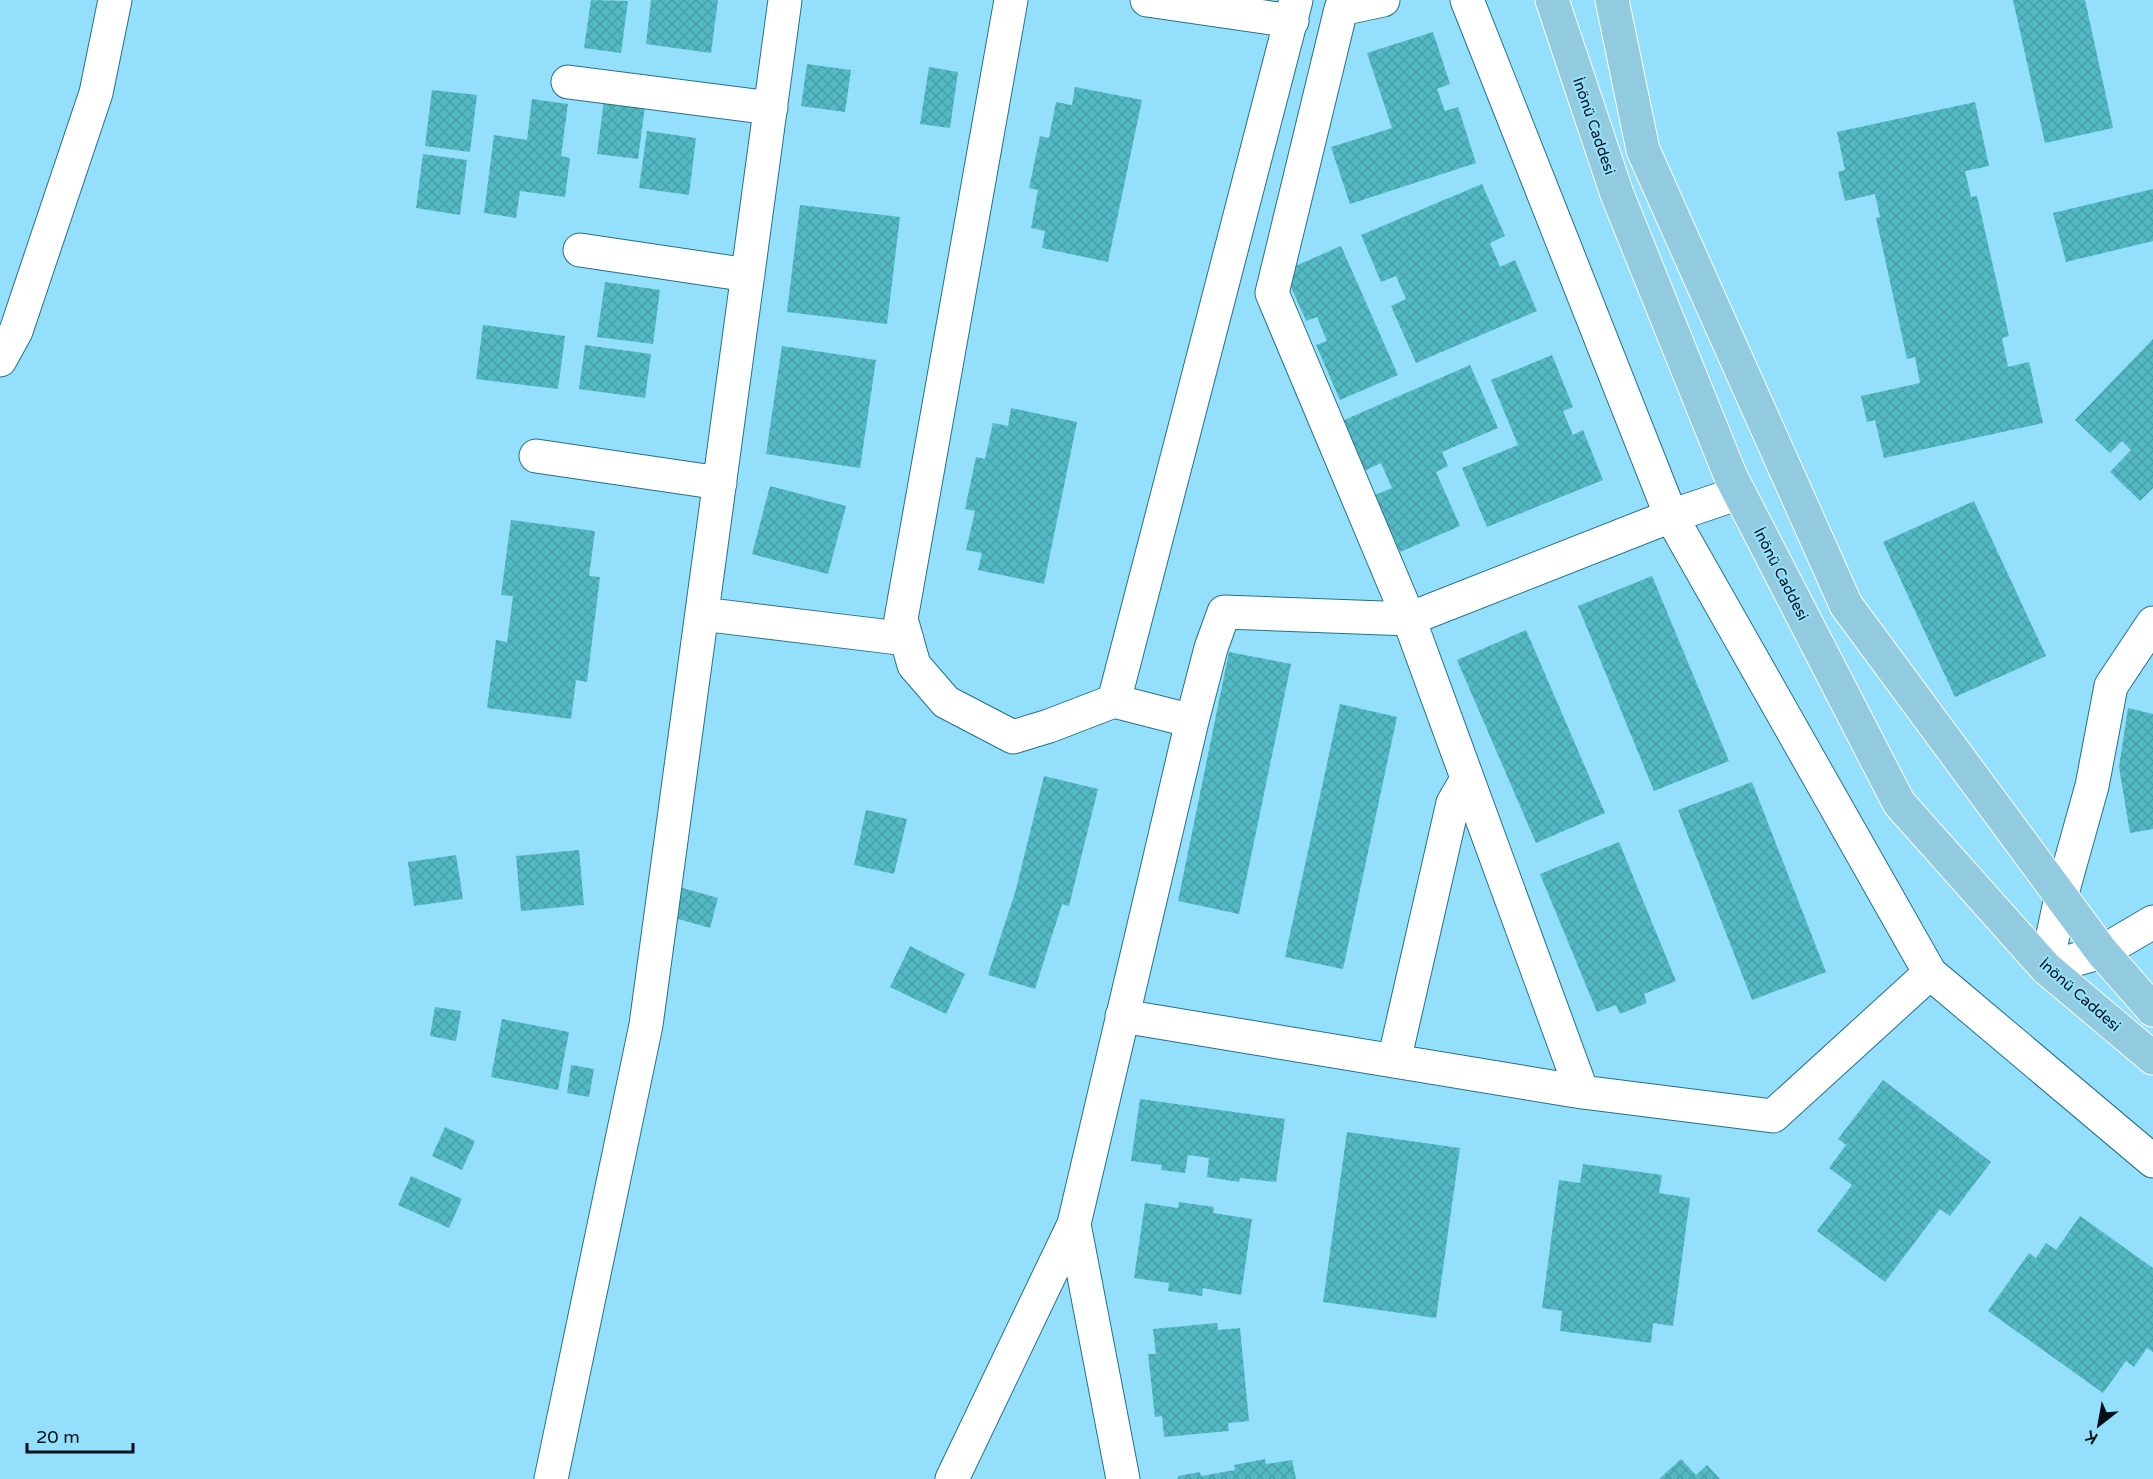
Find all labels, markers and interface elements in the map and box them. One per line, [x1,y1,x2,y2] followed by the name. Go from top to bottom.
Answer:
[1569,75,1619,177] street label: İnönü Caddesi
[1750,525,1812,623] street label: İnönü Caddesi
[2036,955,2124,1035] street label: İnönü Caddesi
[2069,1395,2129,1455] north arrow
[27,1416,134,1454] scale bar
[36,1426,80,1448] text: 20 m
[2082,1426,2102,1448] text: K

